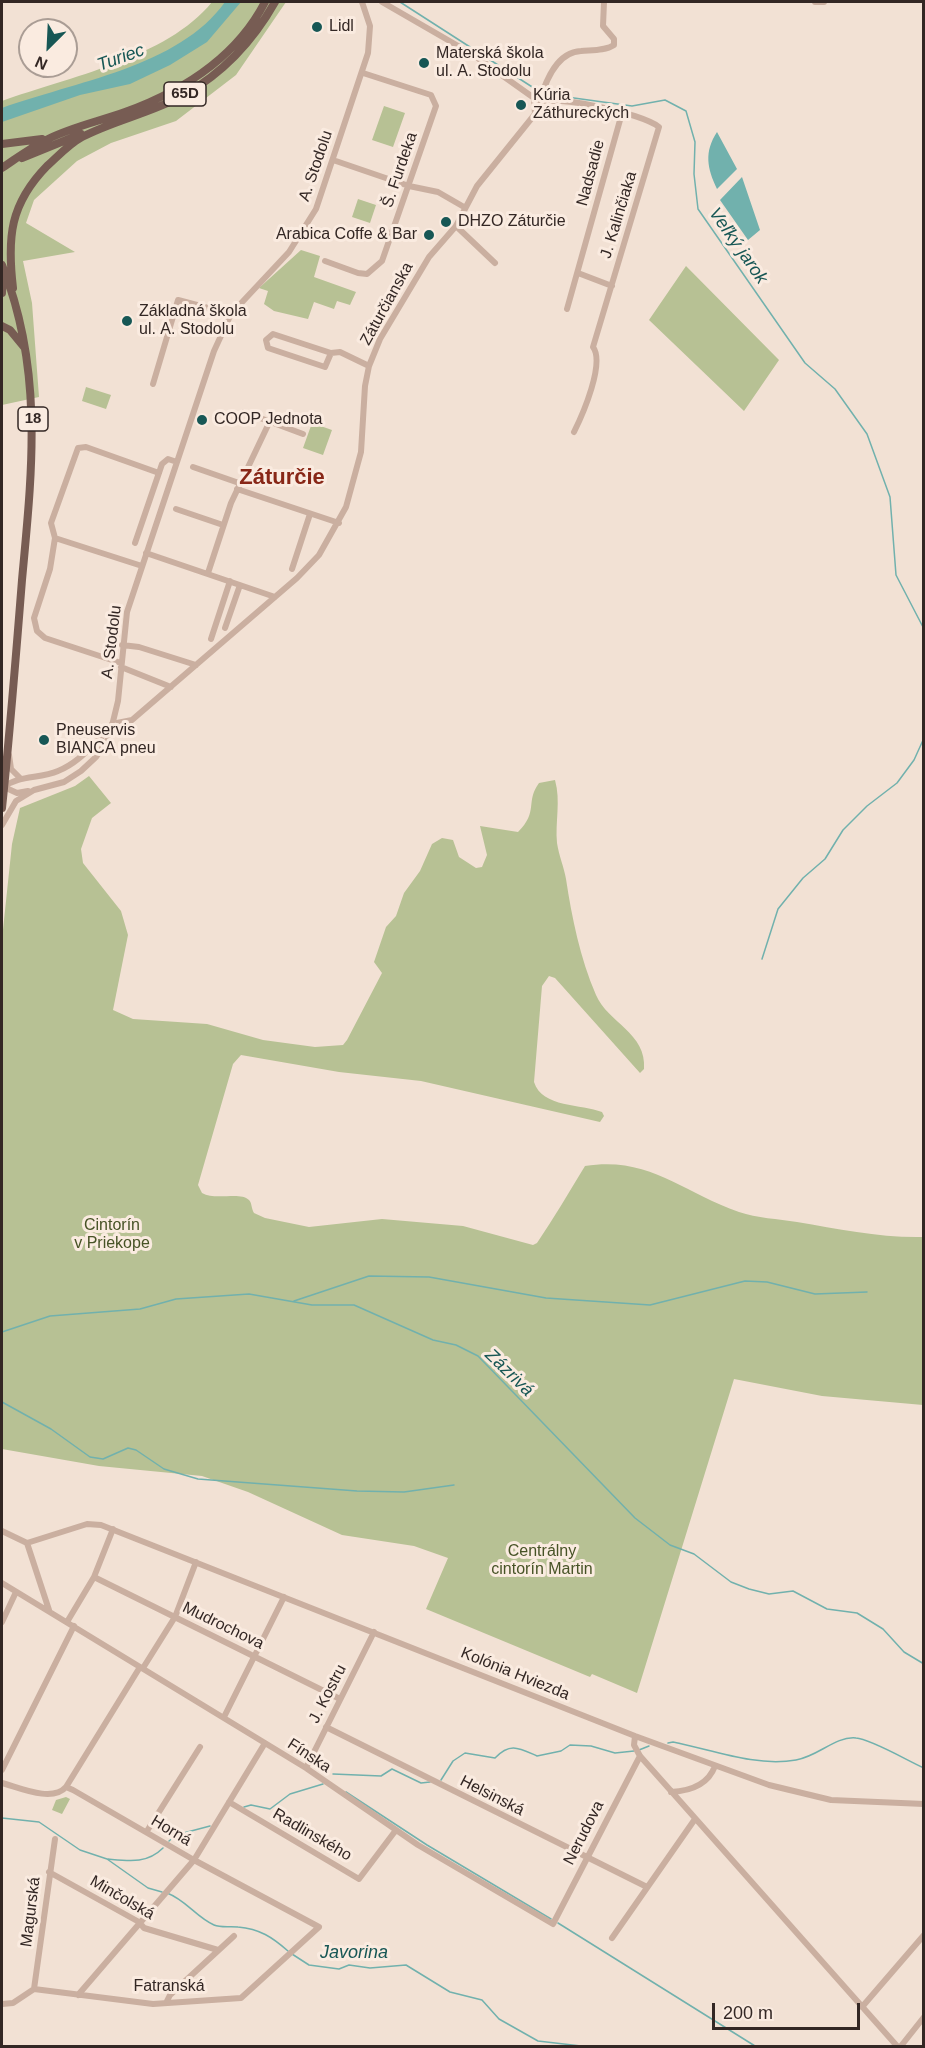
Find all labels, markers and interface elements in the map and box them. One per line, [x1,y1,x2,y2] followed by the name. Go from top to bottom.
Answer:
[329,17,354,37] place label: Lidl
[18,18,78,78] north arrow
[310,20,324,34] marker: Lidl
[94,40,148,76] water label: Turiec
[436,44,544,82] place label: Materská škola ul. A. Stodolu
[33,53,50,73] text: N
[417,56,431,70] marker: Materská škola ul. A. Stodolu
[164,82,206,106] road number: 65D
[533,86,629,124] place label: Kúria Záthureckých
[514,98,528,112] marker: Kúria Záthureckých
[295,128,337,204] street label: A. Stodolu
[378,130,422,210] street label: Š. Furdeka
[573,138,609,208] street label: Nadsadie
[597,169,641,261] street label: J. Kalinčiaka
[704,204,772,288] water label: Veľký jarok
[458,212,566,232] place label: DHZO Záturčie
[439,215,453,229] marker: DHZO Záturčie
[276,225,417,245] place label: Arabica Coffe & Bar
[422,228,436,242] marker: Arabica Coffe & Bar
[356,259,418,349] street label: Záturčianska
[139,302,247,340] place label: Základná škola ul. A. Stodolu
[120,314,134,328] marker: Základná škola ul. A. Stodolu
[18,407,48,431] road number: 18
[214,410,322,430] place label: COOP Jednota
[195,413,209,427] marker: COOP Jednota
[239,465,325,491] district label: Záturčie
[98,604,126,680] street label: A. Stodolu
[56,721,156,759] place label: Pneuservis BIANCA pneu
[37,733,51,747] marker: Pneuservis BIANCA pneu
[74,1216,150,1254] park label: Cintorín v Priekope
[480,1345,538,1401] water label: Zázrivá
[491,1542,593,1580] park label: Centrálny cintorín Martin
[179,1598,267,1654] street label: Mudrochova
[458,1643,572,1705] street label: Kolónia Hviezda
[305,1662,351,1726] street label: J. Kostru
[284,1735,334,1777] street label: Fínska
[457,1772,527,1820] street label: Helsinská
[560,1798,608,1868] street label: Nerudova
[269,1805,355,1865] street label: Radlinského
[147,1812,195,1850] street label: Horná
[86,1872,158,1924] street label: Minčolská
[17,1876,45,1948] street label: Magurská
[320,1942,388,1964] water label: Javorina
[133,1977,205,1997] street label: Fatranská
[715,1991,864,2029] scale bar
[723,2003,773,2023] text: 200 m

